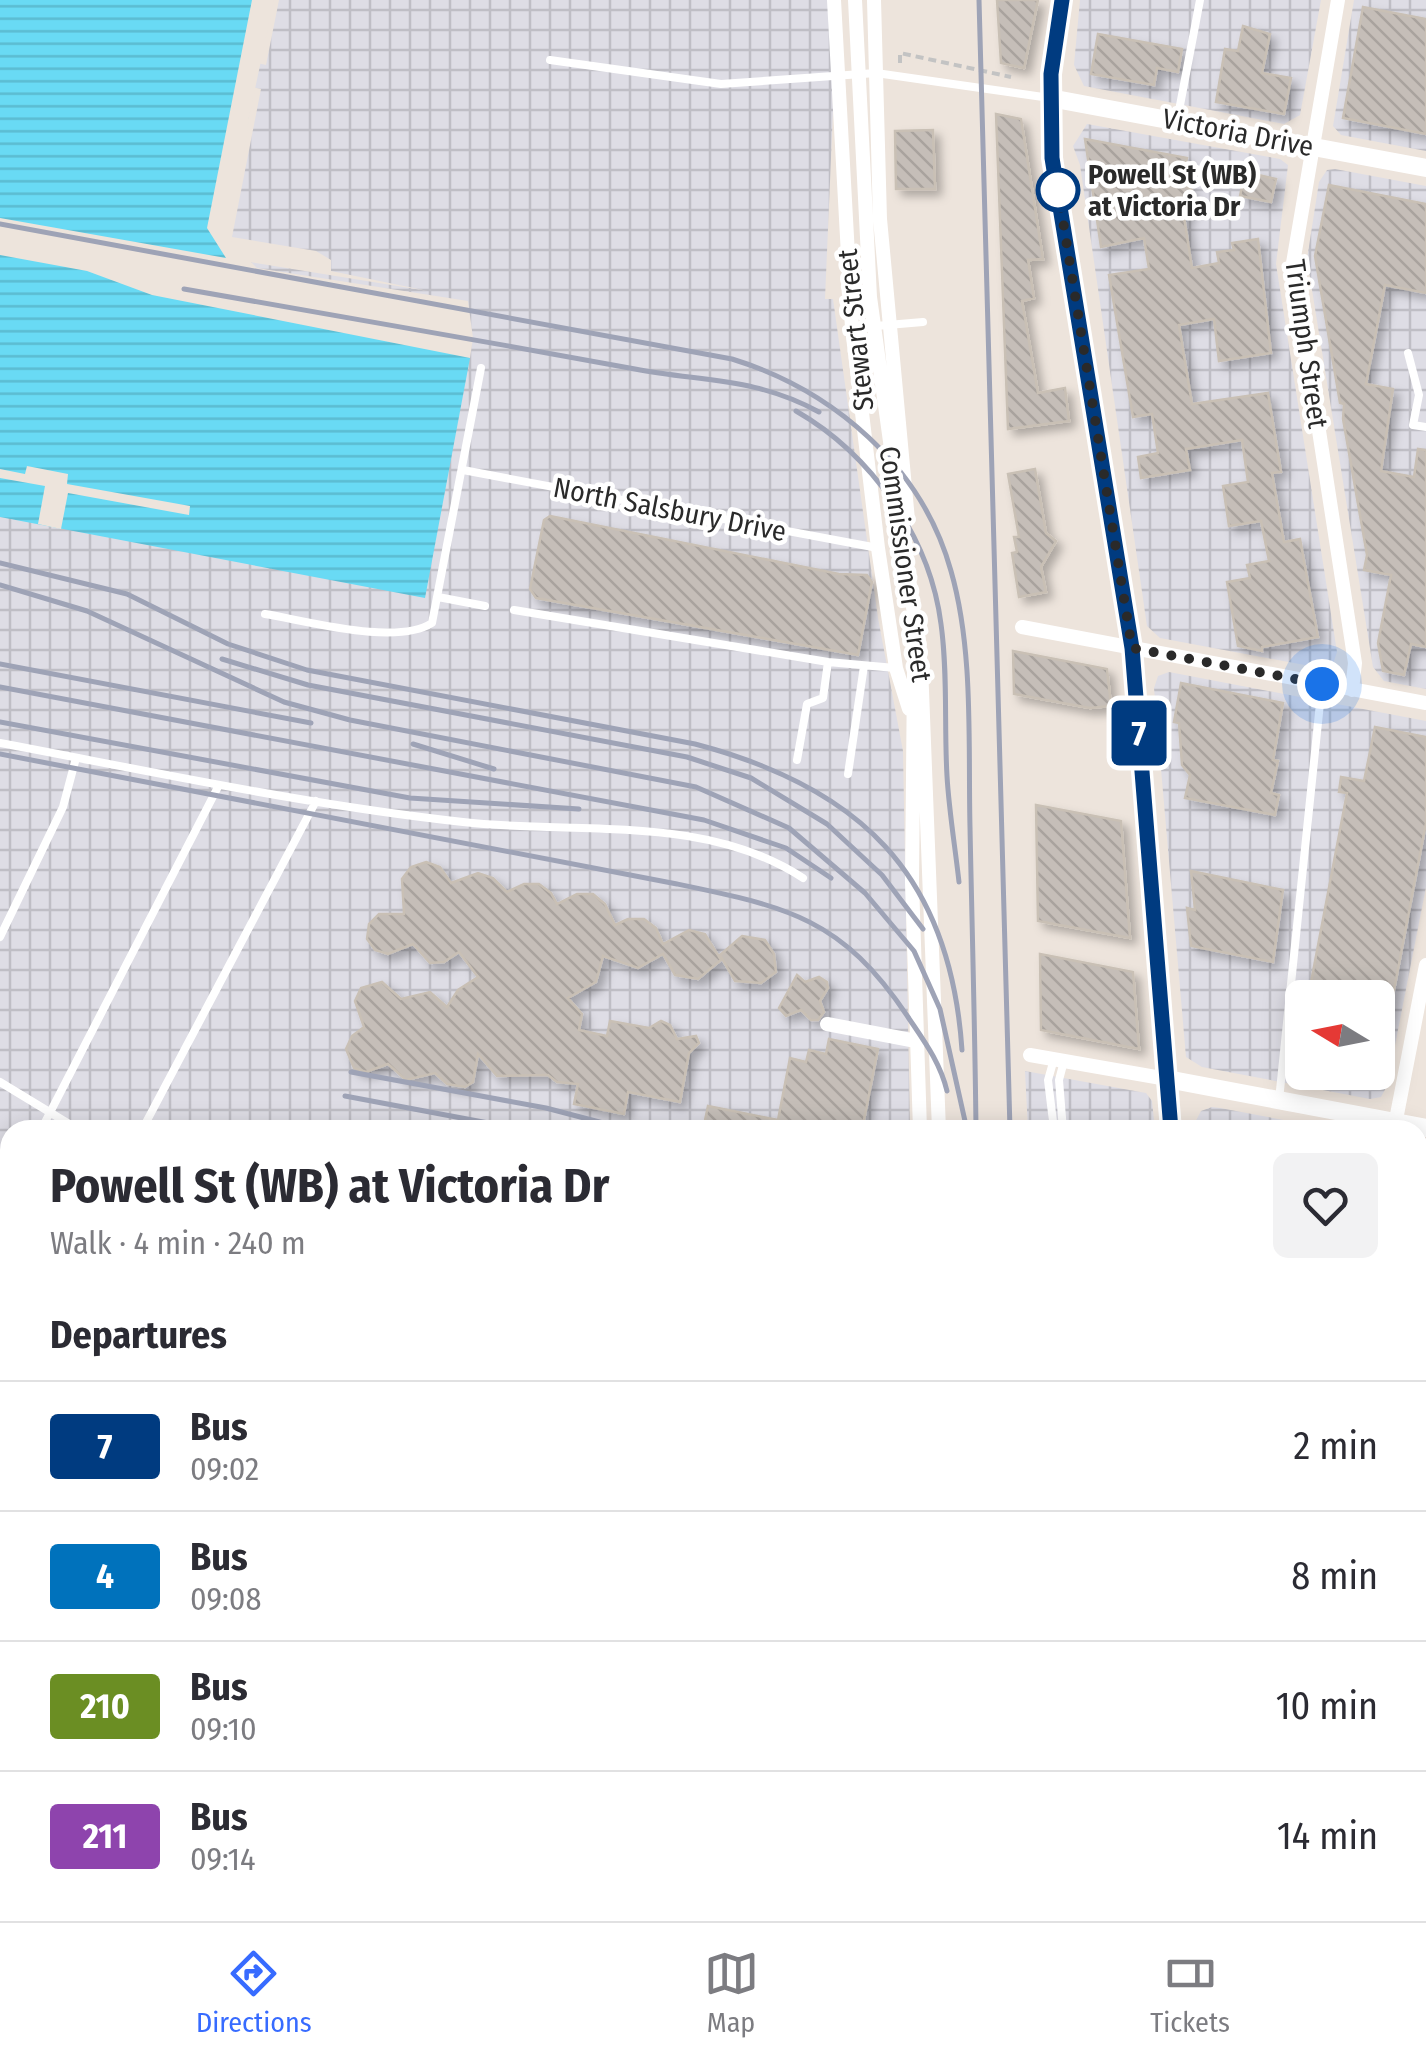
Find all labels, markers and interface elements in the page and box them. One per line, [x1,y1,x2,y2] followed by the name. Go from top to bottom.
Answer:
[1160,102,1316,163] street label: Victoria Drive
[1088,158,1257,223] place label: Powell St (WB) at Victoria Dr
[1037,169,1079,211] marker: Powell St (WB) at Victoria Dr
[831,247,880,412] street label: Stewart Street
[1278,257,1335,431] street label: Triumph Street
[873,444,939,685] street label: Commissioner Street
[551,471,789,548] street label: North Salsbury Drive
[1297,659,1347,709] your location
[1106,700,1172,766] line badge: 7
[1132,712,1146,754] text: 7
[1285,980,1395,1090] north arrow
[1285,980,1395,1090] map controls
[1273,1153,1378,1258] button: heart
[50,1157,609,1215] text: Powell St (WB) at Victoria Dr
[50,1224,306,1262] text: Walk · 4 min · 240 m
[50,1312,227,1358] text: Departures
[190,1404,248,1450] text: Bus
[1293,1423,1378,1469] text: 2 min
[98,1425,112,1467] text: 7
[190,1450,259,1488] text: 09:02
[190,1534,248,1580] text: Bus
[1291,1553,1378,1599] text: 8 min
[96,1555,114,1597] text: 4
[190,1580,261,1618] text: 09:08
[190,1664,248,1710] text: Bus
[1276,1683,1378,1729] text: 10 min
[80,1685,130,1727] text: 210
[190,1710,257,1748] text: 09:10
[190,1794,248,1840] text: Bus
[1277,1813,1378,1859] text: 14 min
[83,1815,127,1857] text: 211
[190,1840,255,1878] text: 09:14
[196,1946,312,2039] tab: Directions
[704,1946,759,2039] tab: Map
[1150,1946,1230,2039] tab: Tickets

